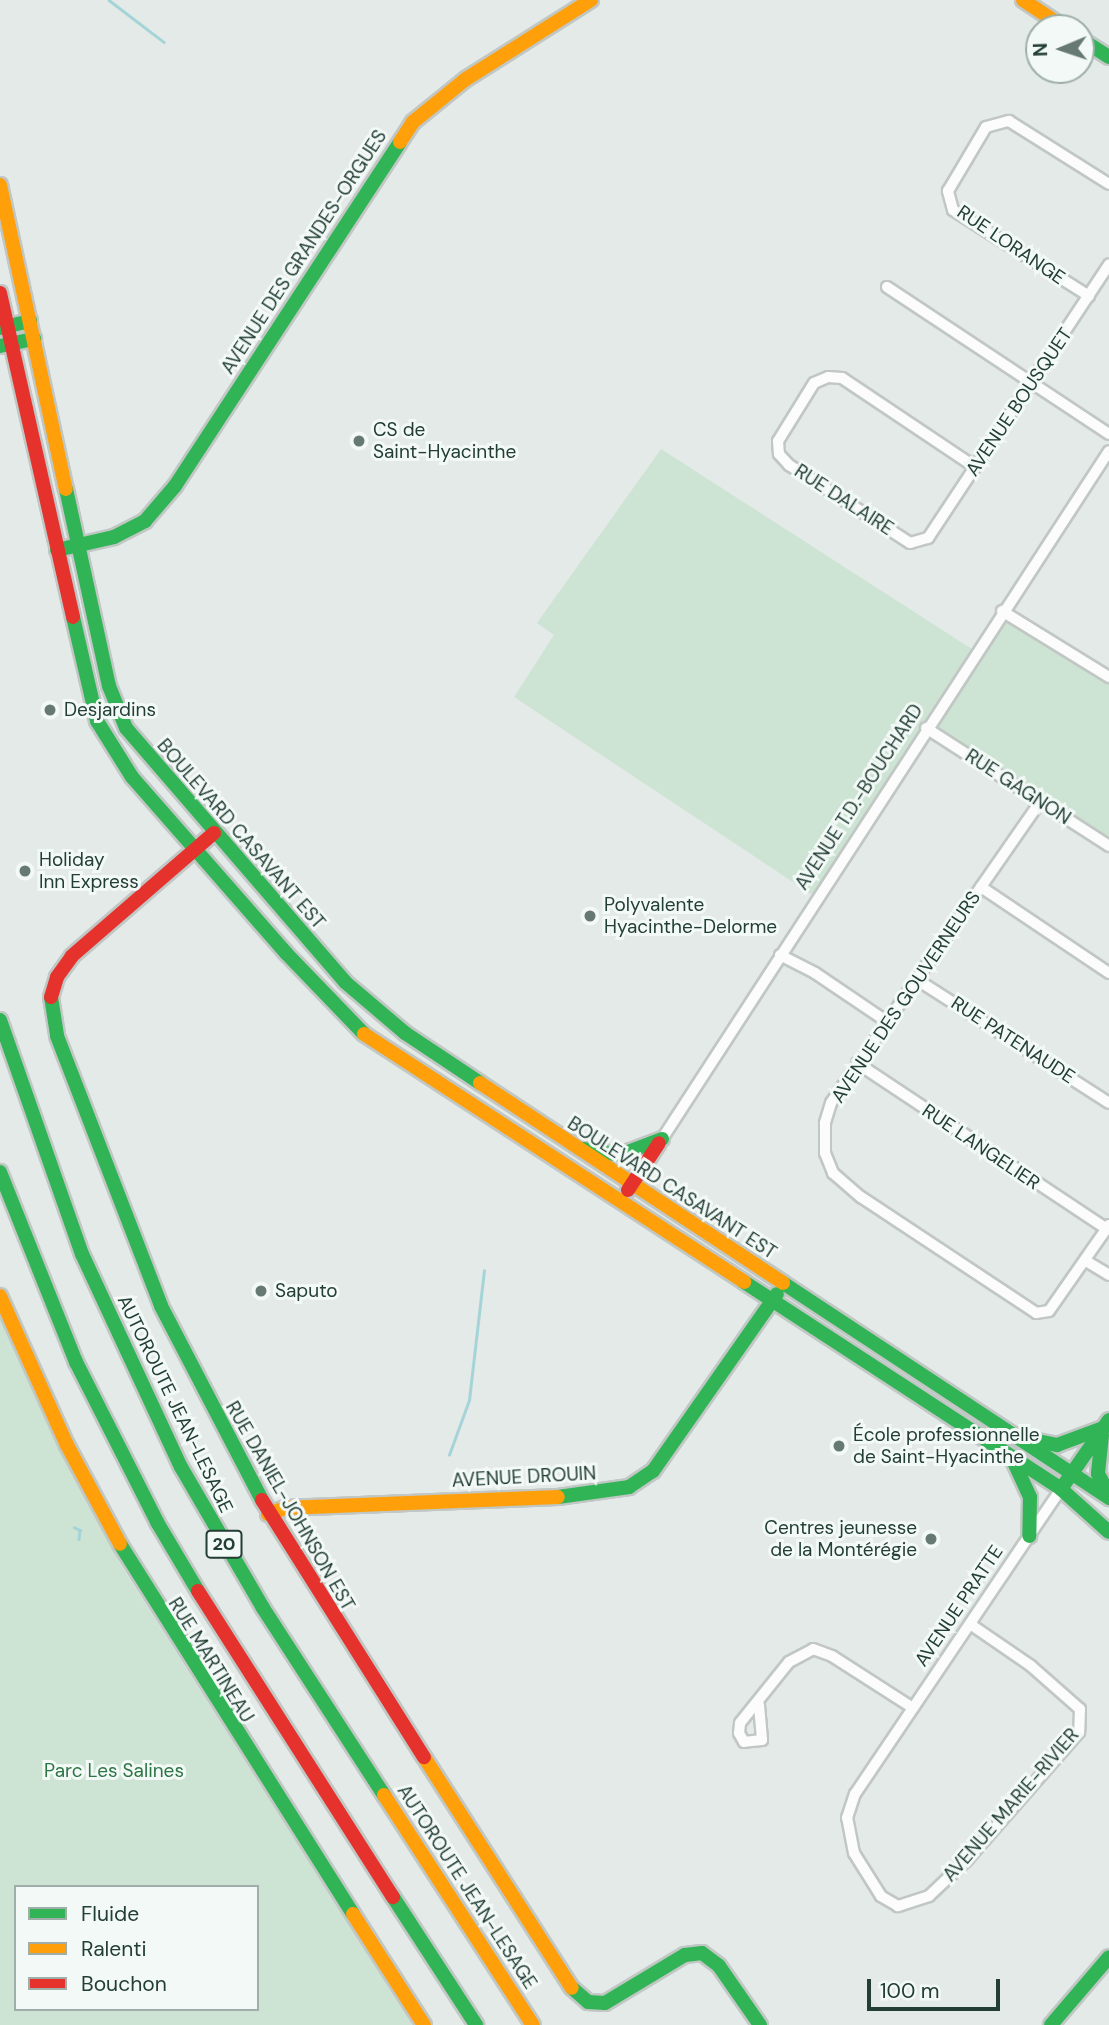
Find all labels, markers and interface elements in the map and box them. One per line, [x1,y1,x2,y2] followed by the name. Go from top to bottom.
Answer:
[1025,14,1095,84] north arrow
[1028,42,1053,57] text: N
[216,126,392,378] street label: AVENUE DES GRANDES-ORGUES
[953,201,1069,289] street label: RUE LORANGE
[961,324,1077,480] street label: AVENUE BOUSQUET
[373,419,516,463] place label: CS de Saint-Hyacinthe
[351,433,367,449] marker: CS de Saint-Hyacinthe
[790,460,898,540] street label: RUE DALAIRE
[64,699,156,721] place label: Desjardins
[790,700,928,894] street label: AVENUE T.D.-BOUCHARD
[42,702,58,718] marker: Desjardins
[152,734,330,934] street label: BOULEVARD CASAVANT EST
[961,744,1075,830] street label: RUE GAGNON
[39,849,139,893] place label: Holiday Inn Express
[17,863,33,879] marker: Holiday Inn Express
[827,887,985,1107] street label: AVENUE DES GOUVERNEURS
[604,894,777,938] place label: Polyvalente Hyacinthe-Delorme
[582,908,598,924] marker: Polyvalente Hyacinthe-Delorme
[947,992,1079,1088] street label: RUE PATENAUDE
[918,1099,1044,1195] street label: RUE LANGELIER
[563,1112,781,1264] street label: BOULEVARD CASAVANT EST
[275,1280,338,1302] place label: Saputo
[253,1283,269,1299] marker: Saputo
[112,1292,238,1516] street label: AUTOROUTE JEAN-LESAGE
[221,1397,359,1615] street label: RUE DANIEL-JOHNSON EST
[853,1424,1039,1468] place label: École professionnelle de Saint-Hyacinthe
[831,1438,847,1454] marker: École professionnelle de Saint-Hyacinthe
[451,1462,597,1492] street label: AVENUE DROUIN
[764,1517,917,1561] place label: Centres jeunesse de la Montérégie
[205,1530,243,1559] road number: 20
[923,1531,939,1547] marker: Centres jeunesse de la Montérégie
[910,1541,1008,1671] street label: AVENUE PRATTE
[163,1593,259,1727] street label: RUE MARTINEAU
[938,1724,1084,1886] street label: AVENUE MARIE-RIVIER
[44,1760,184,1782] park label: Parc Les Salines
[392,1781,542,1993] street label: AUTOROUTE JEAN-LESAGE
[14,1885,259,2011] legend
[81,1900,139,1928] text: Fluide
[81,1935,147,1963] text: Ralenti
[871,1966,1004,2010] scale bar
[81,1970,167,1998] text: Bouchon
[880,1977,940,2005] text: 100 m

